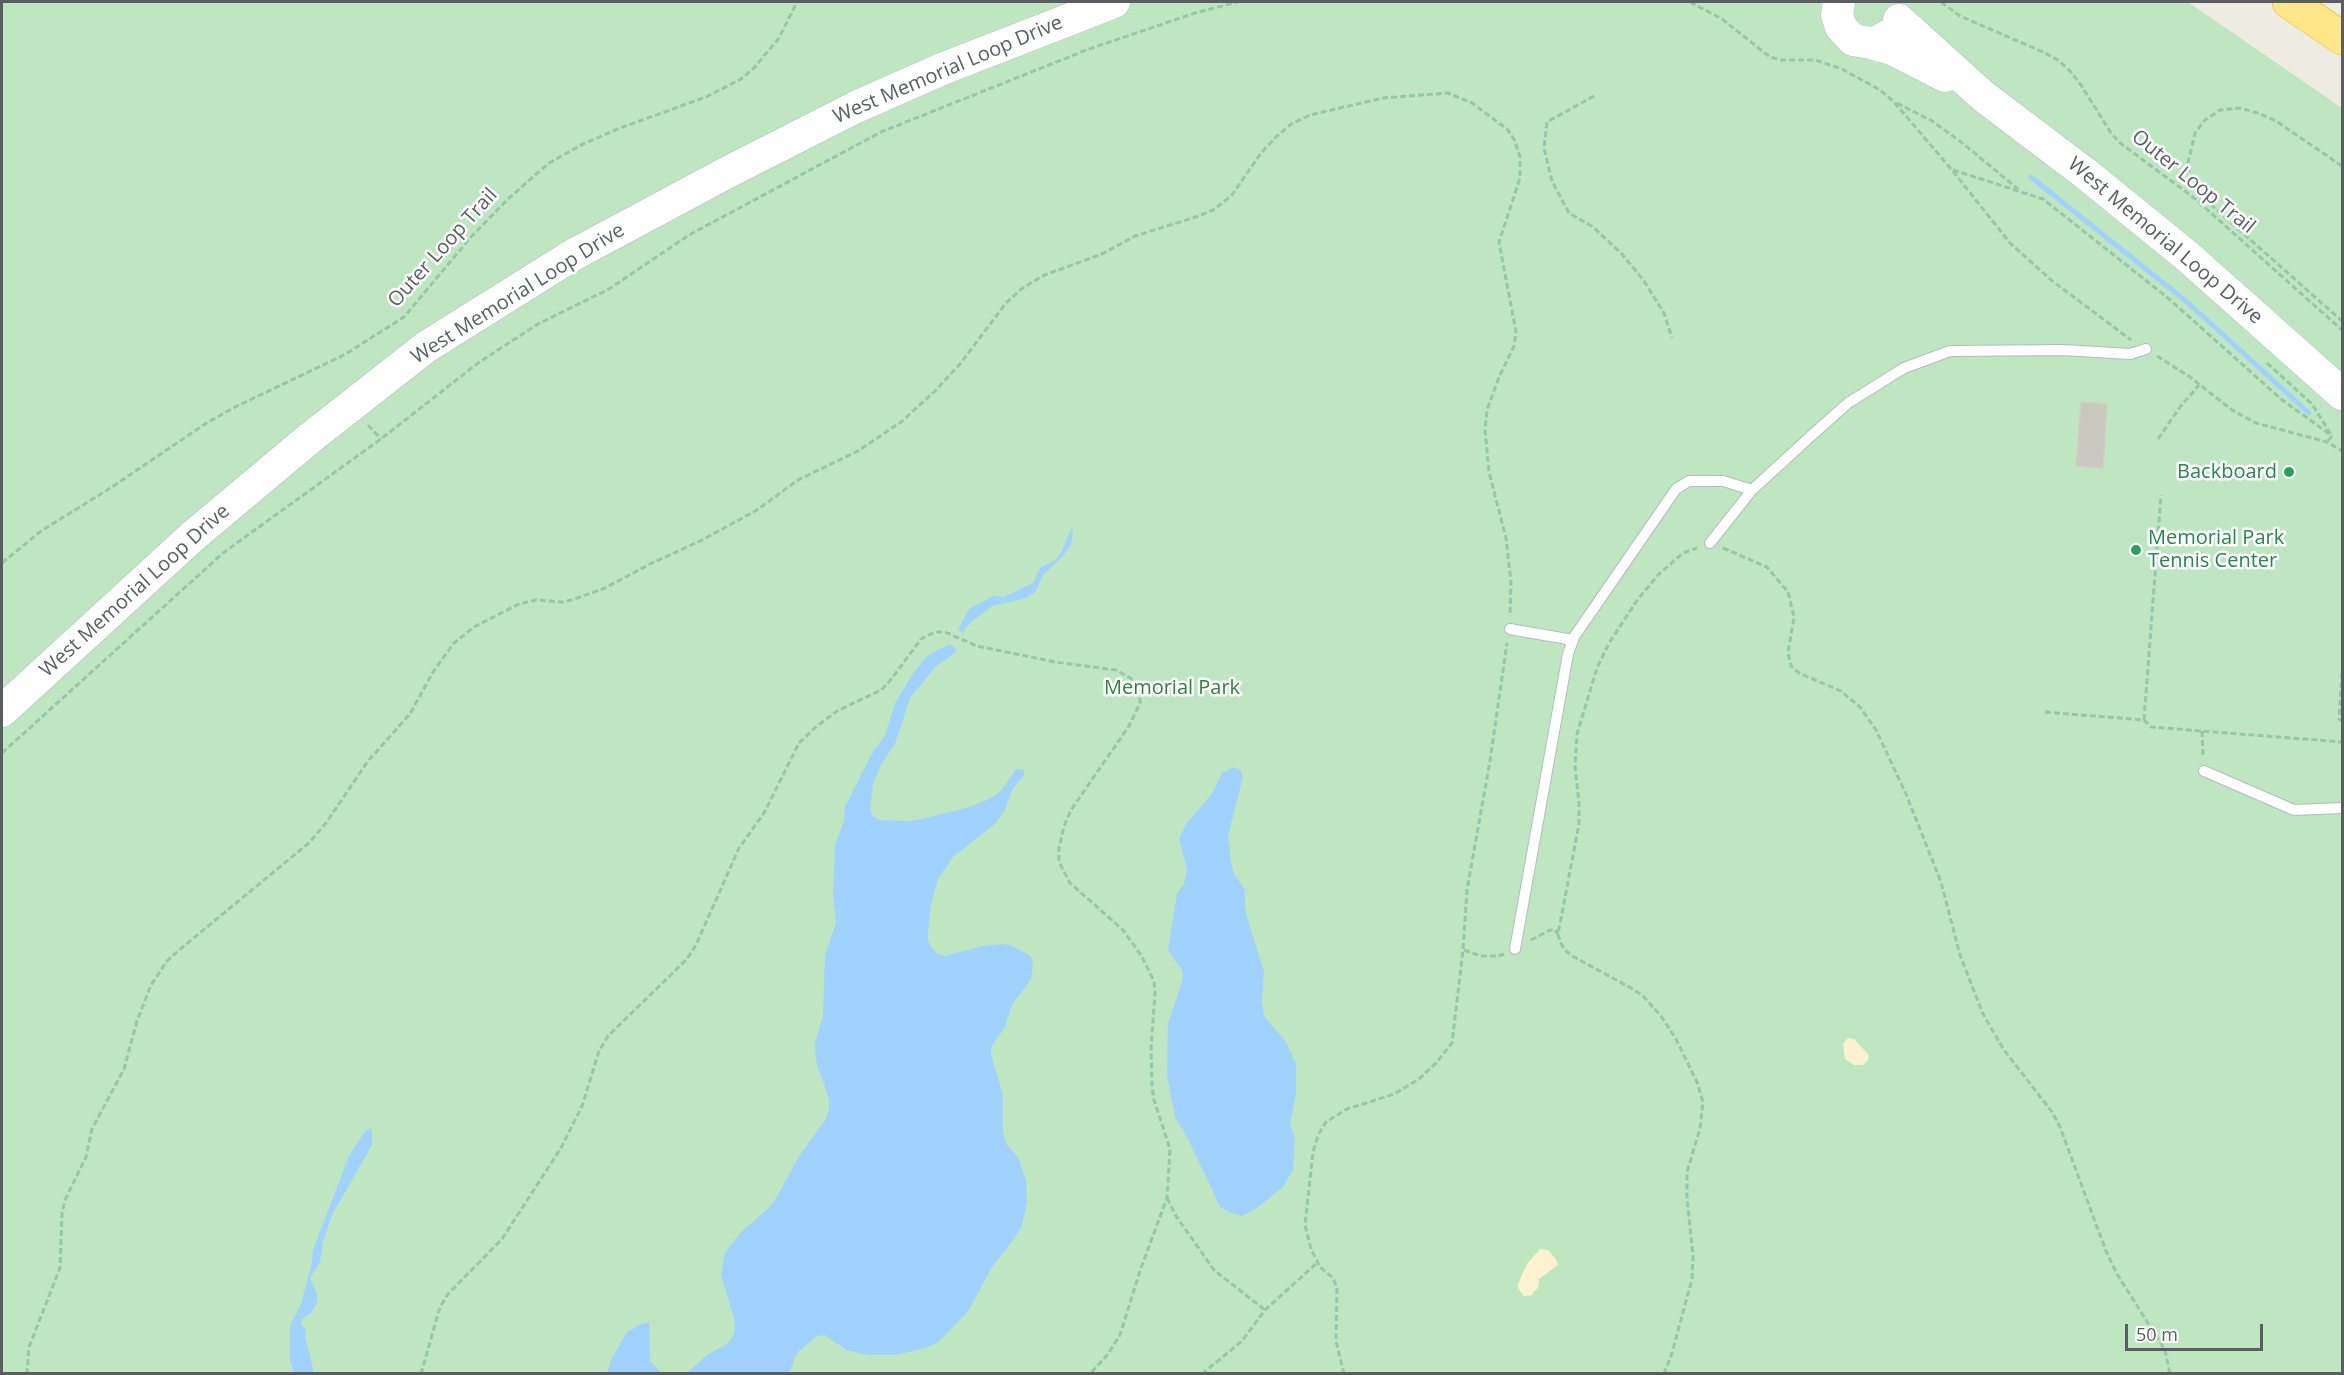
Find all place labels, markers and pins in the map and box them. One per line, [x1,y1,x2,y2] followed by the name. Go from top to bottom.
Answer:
[2177,460,2277,484] place label: Backboard
[2282,465,2296,479] marker: Backboard
[2148,526,2284,573] place label: Memorial Park Tennis Center
[2129,543,2143,557] marker: Memorial Park Tennis Center

